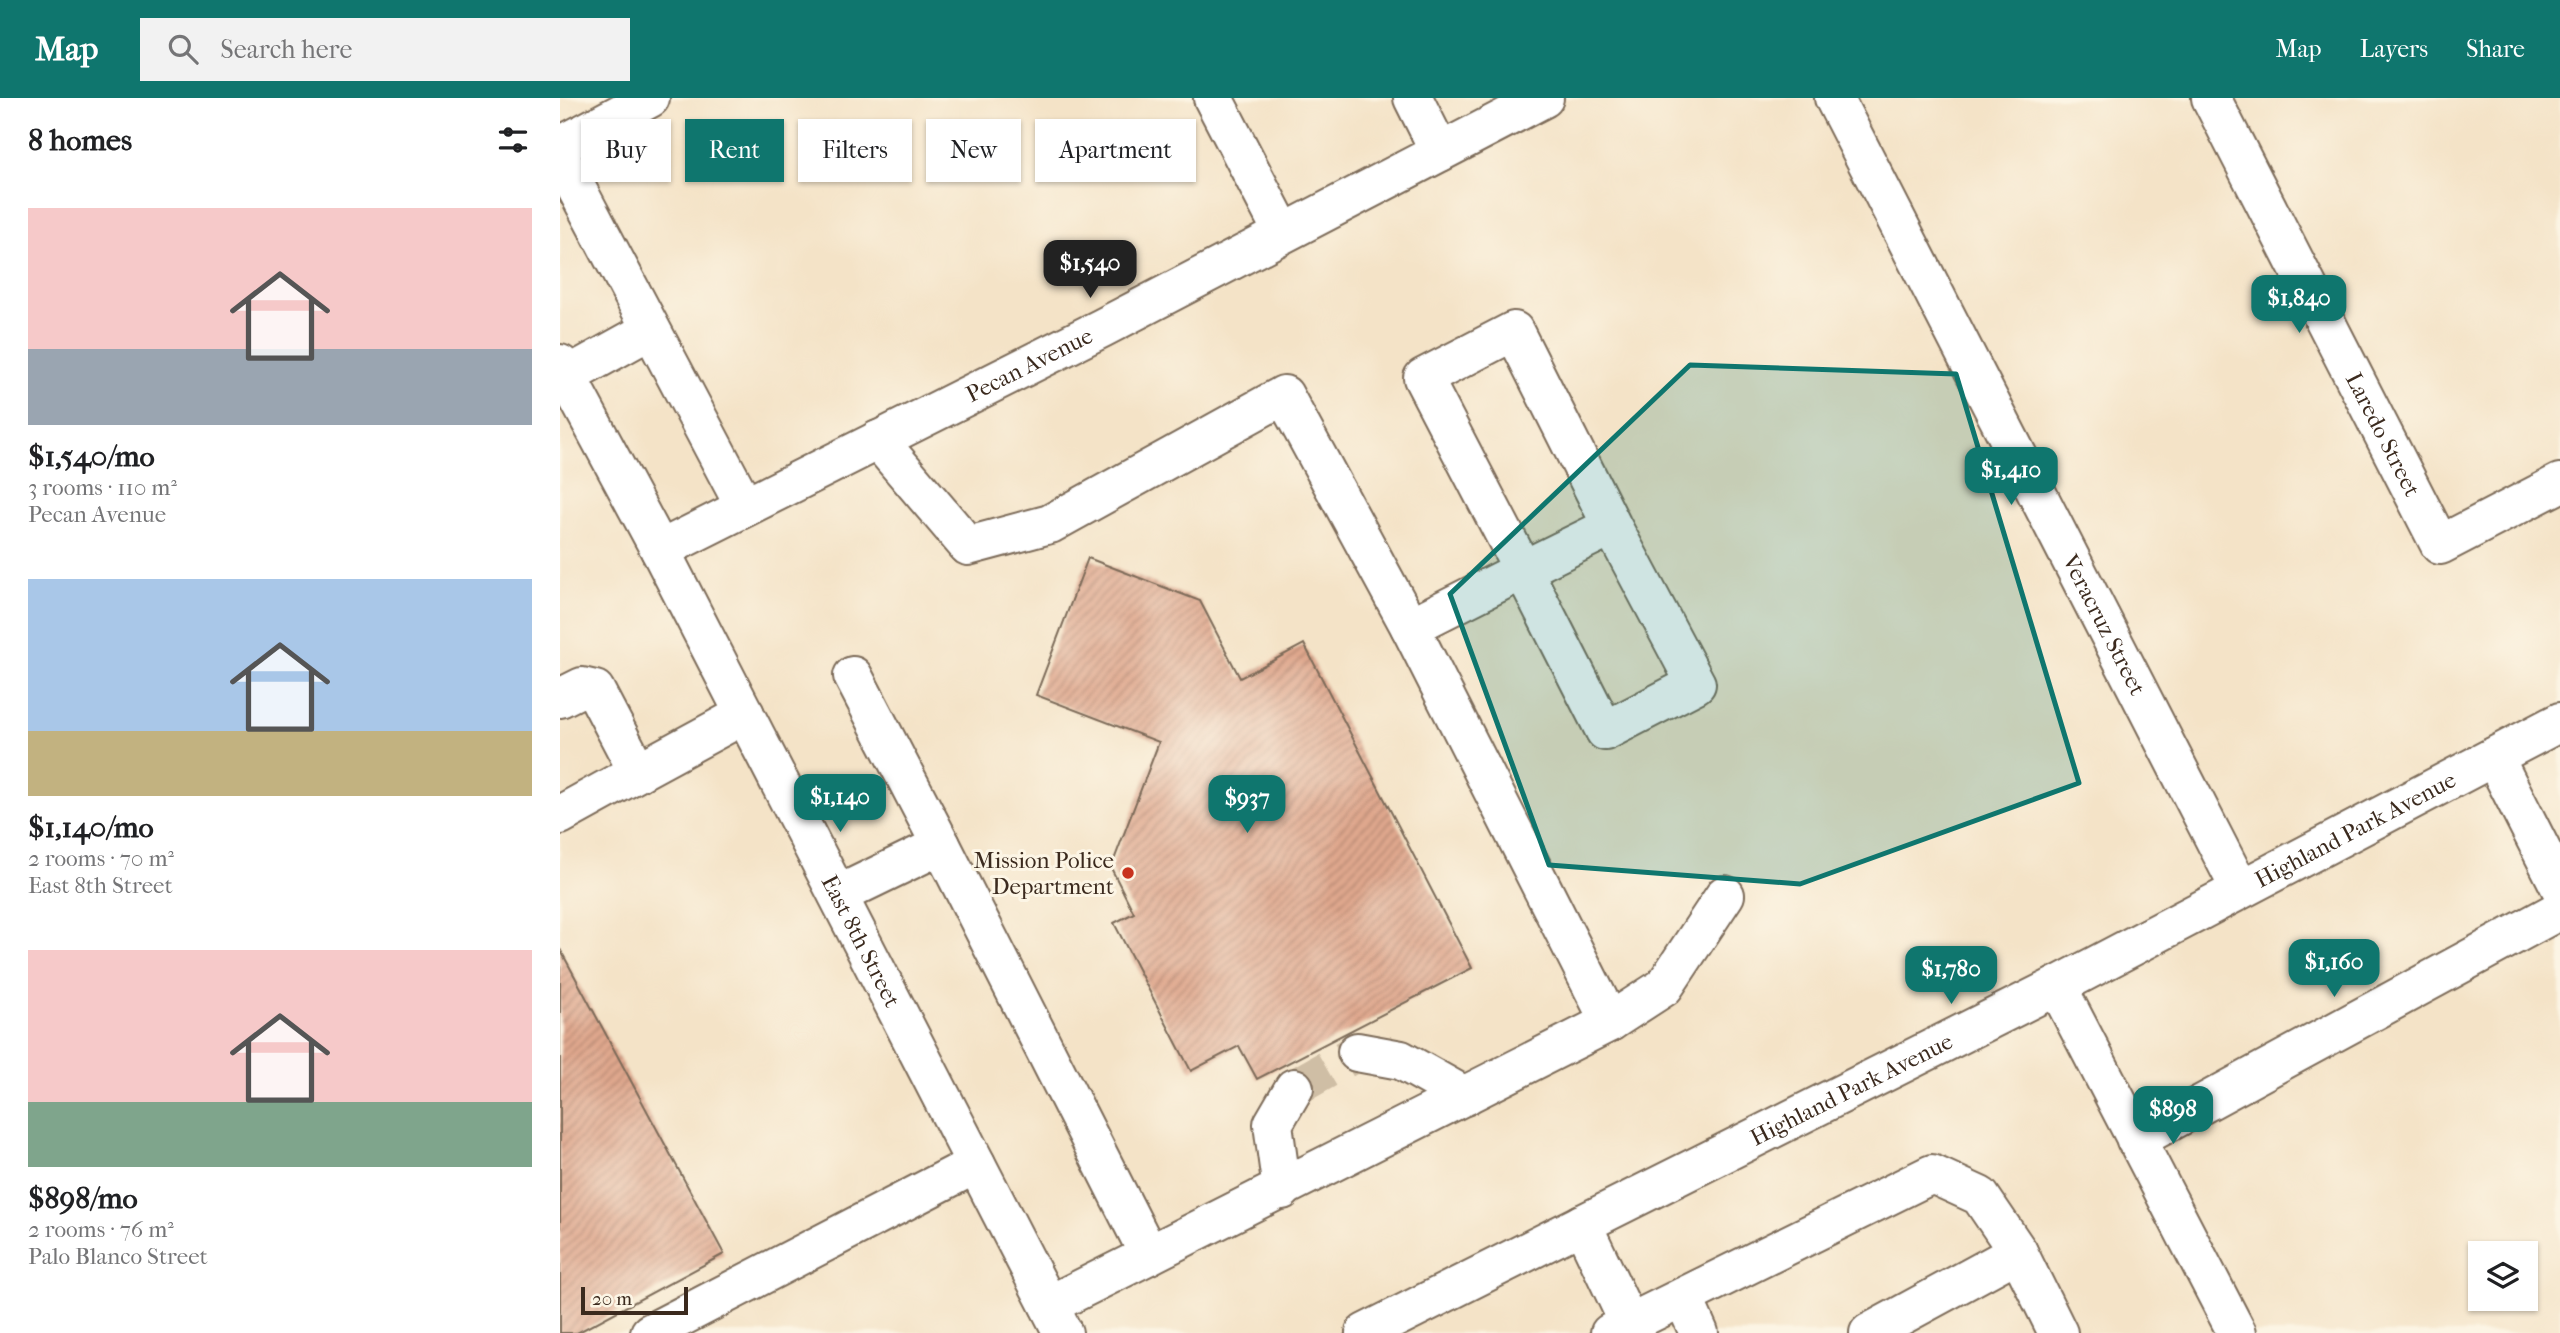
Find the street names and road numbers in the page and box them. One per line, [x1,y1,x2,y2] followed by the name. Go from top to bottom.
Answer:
[962,322,1097,408] street label: Pecan Avenue
[2340,368,2426,501] street label: Laredo Street
[2056,549,2151,700] street label: Veracruz Street
[2251,766,2460,894] street label: Highland Park Avenue
[816,871,906,1012] street label: East 8th Street
[1746,1028,1957,1152] street label: Highland Park Avenue

